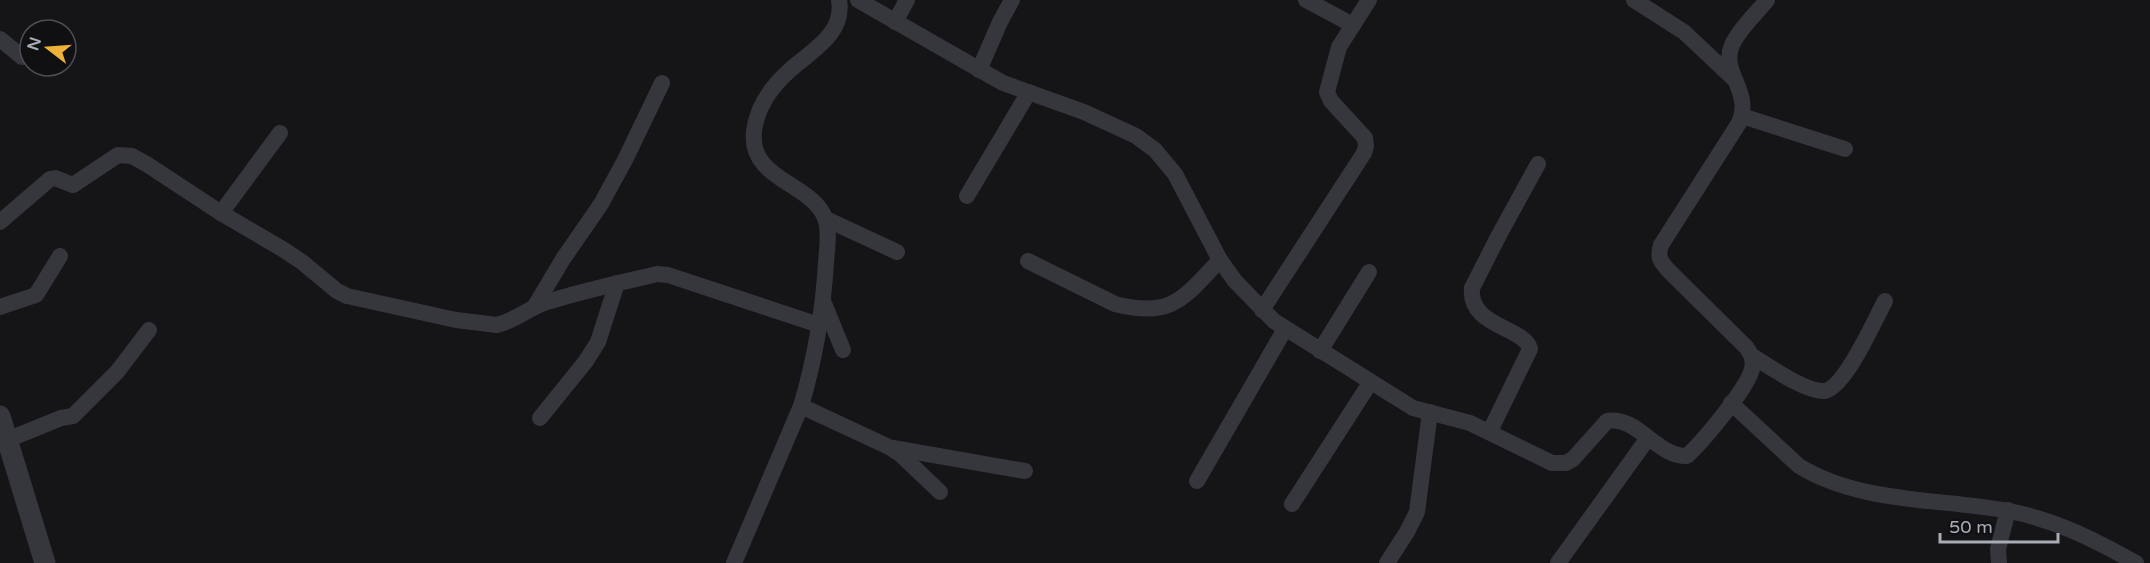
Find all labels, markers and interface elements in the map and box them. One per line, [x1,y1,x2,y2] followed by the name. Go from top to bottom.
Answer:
[18,18,78,78] north arrow
[23,35,46,53] text: N
[1940,506,2058,544] scale bar
[1949,516,1993,538] text: 50 m

